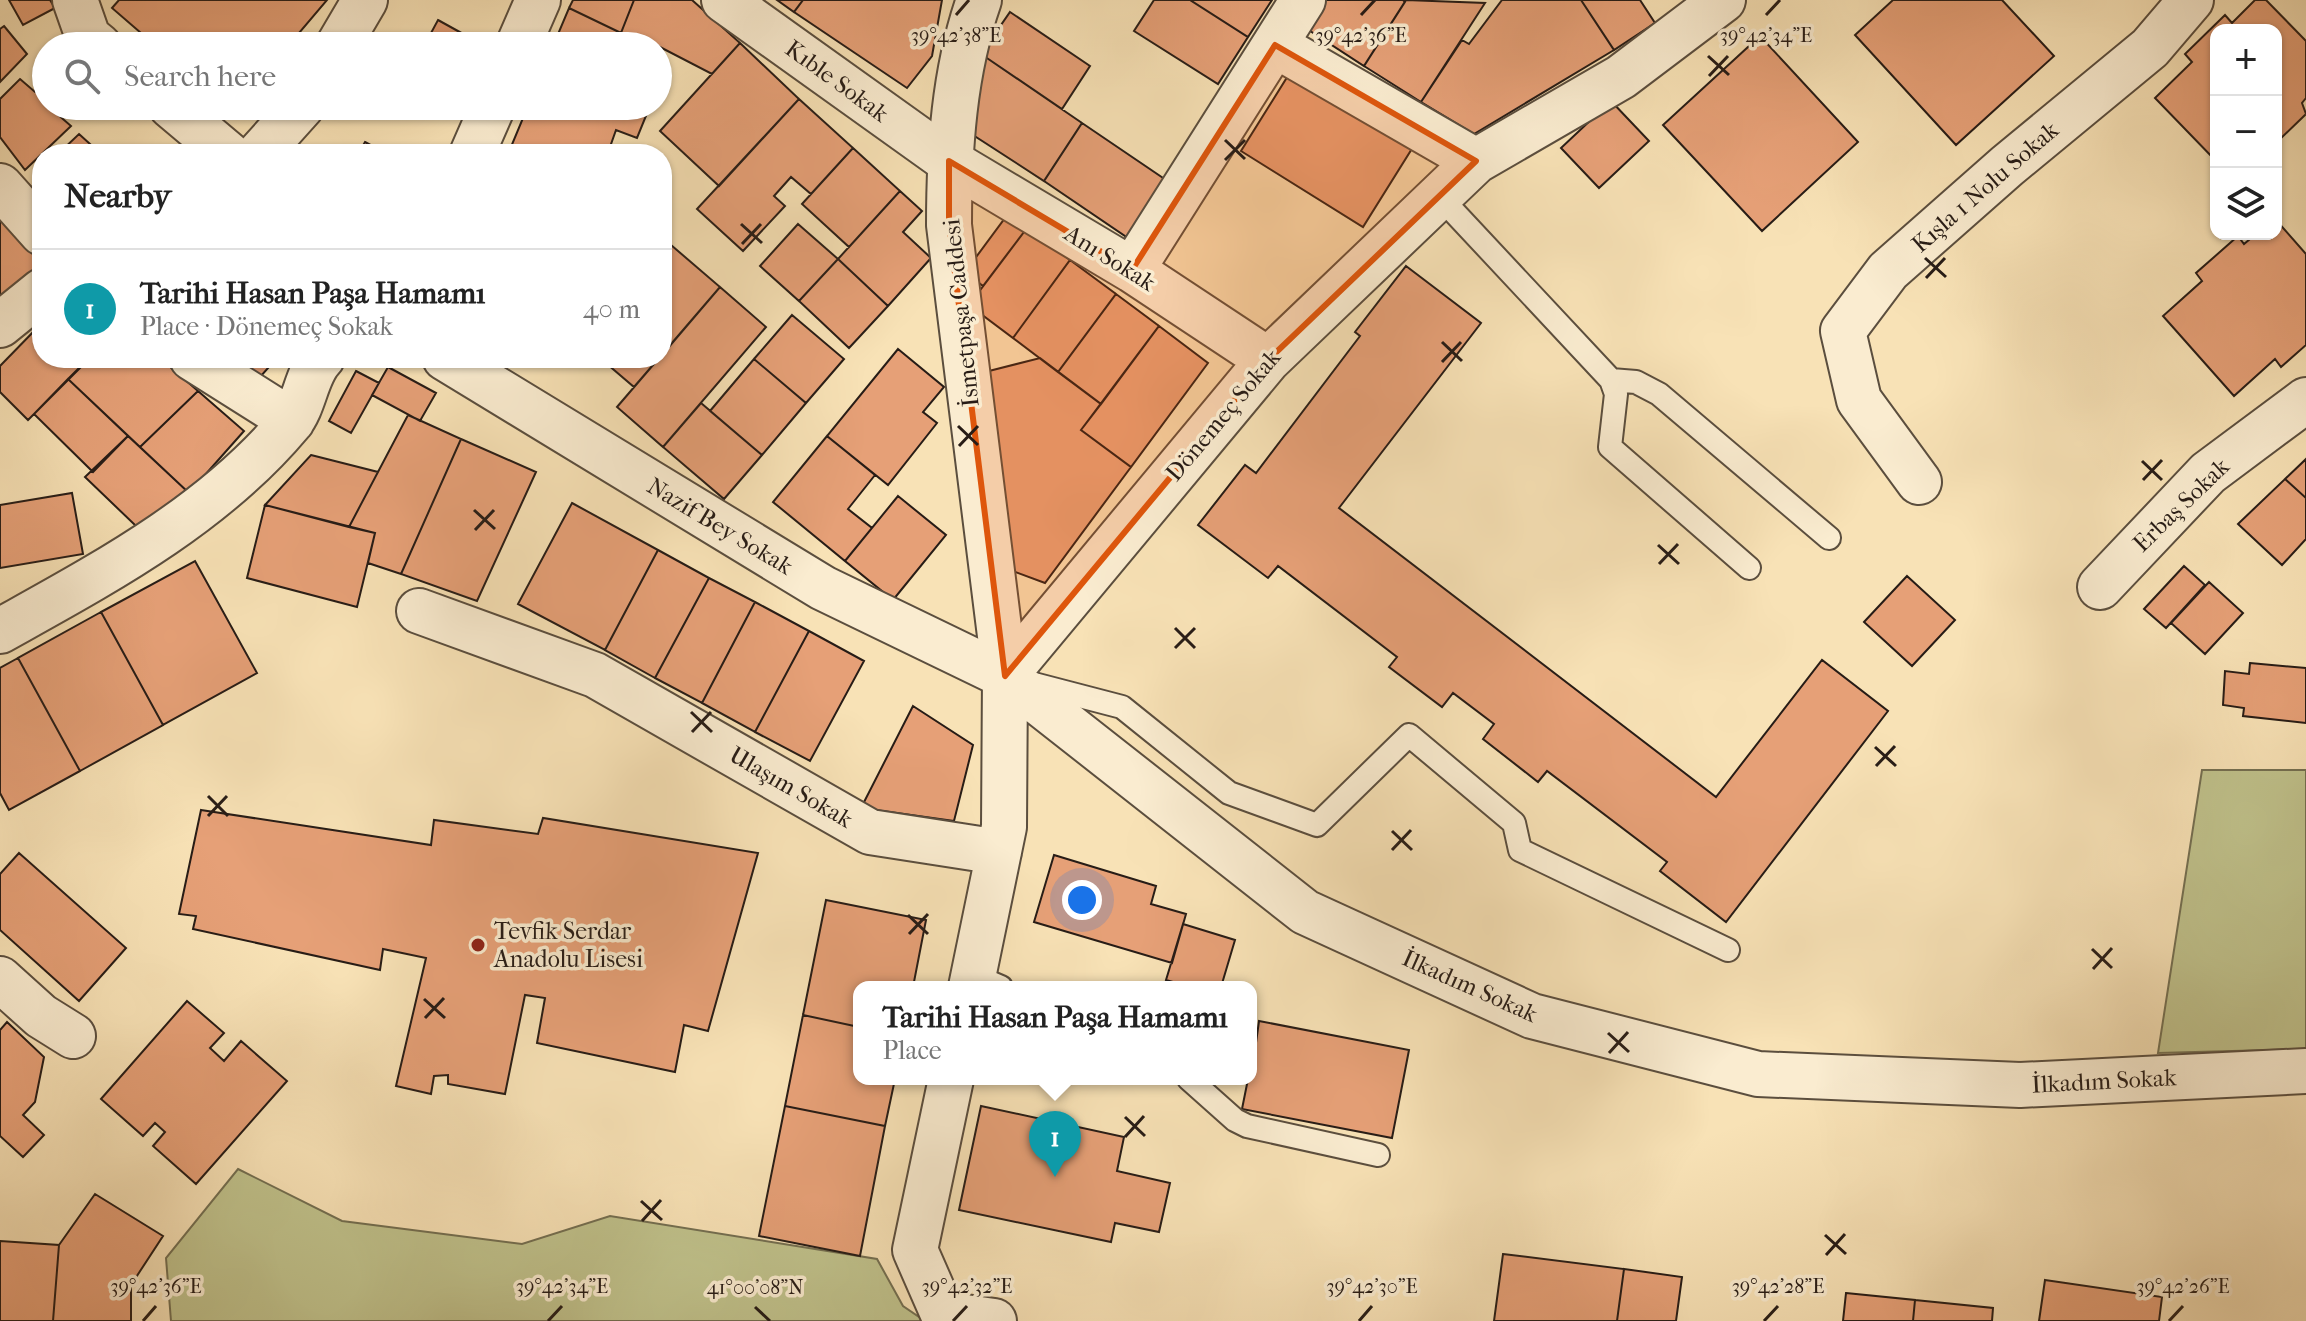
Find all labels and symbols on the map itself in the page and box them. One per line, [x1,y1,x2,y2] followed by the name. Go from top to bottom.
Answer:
[911,24,1001,47] text: 39°42'38"E
[1315,24,1407,47] text: 39°42'36"E
[1720,24,1812,47] text: 39°42'34"E
[780,34,894,128] street label: Kıble Sokak
[1906,115,2065,259] street label: Kışla 1 Nolu Sokak
[936,217,986,409] street label: İsmetpaşa Caddesi
[1059,219,1161,297] street label: Anı Sokak
[1160,343,1287,487] street label: Dönemeç Sokak
[2127,452,2236,558] street label: Erbaş Sokak
[642,472,798,581] street label: Nazif Bey Sokak
[724,740,858,835] street label: Ulaşım Sokak
[1062,880,1102,920] your location
[493,917,643,973] place label: Tevfik Serdar Anadolu Lisesi
[469,936,487,954] marker: Tevfik Serdar Anadolu Lisesi
[1398,943,1543,1028] street label: İlkadım Sokak
[2031,1062,2178,1099] street label: İlkadım Sokak
[1029,1111,1081,1177] pin: 1
[110,1275,202,1298] text: 39°42'36"E
[516,1275,608,1298] text: 39°42'34"E
[922,1275,1012,1298] text: 39°42'32"E
[1326,1275,1418,1298] text: 39°42'30"E
[1732,1275,1824,1298] text: 39°42'28"E
[2136,1275,2230,1298] text: 39°42'26"E
[707,1276,803,1299] text: 41°00'08"N

